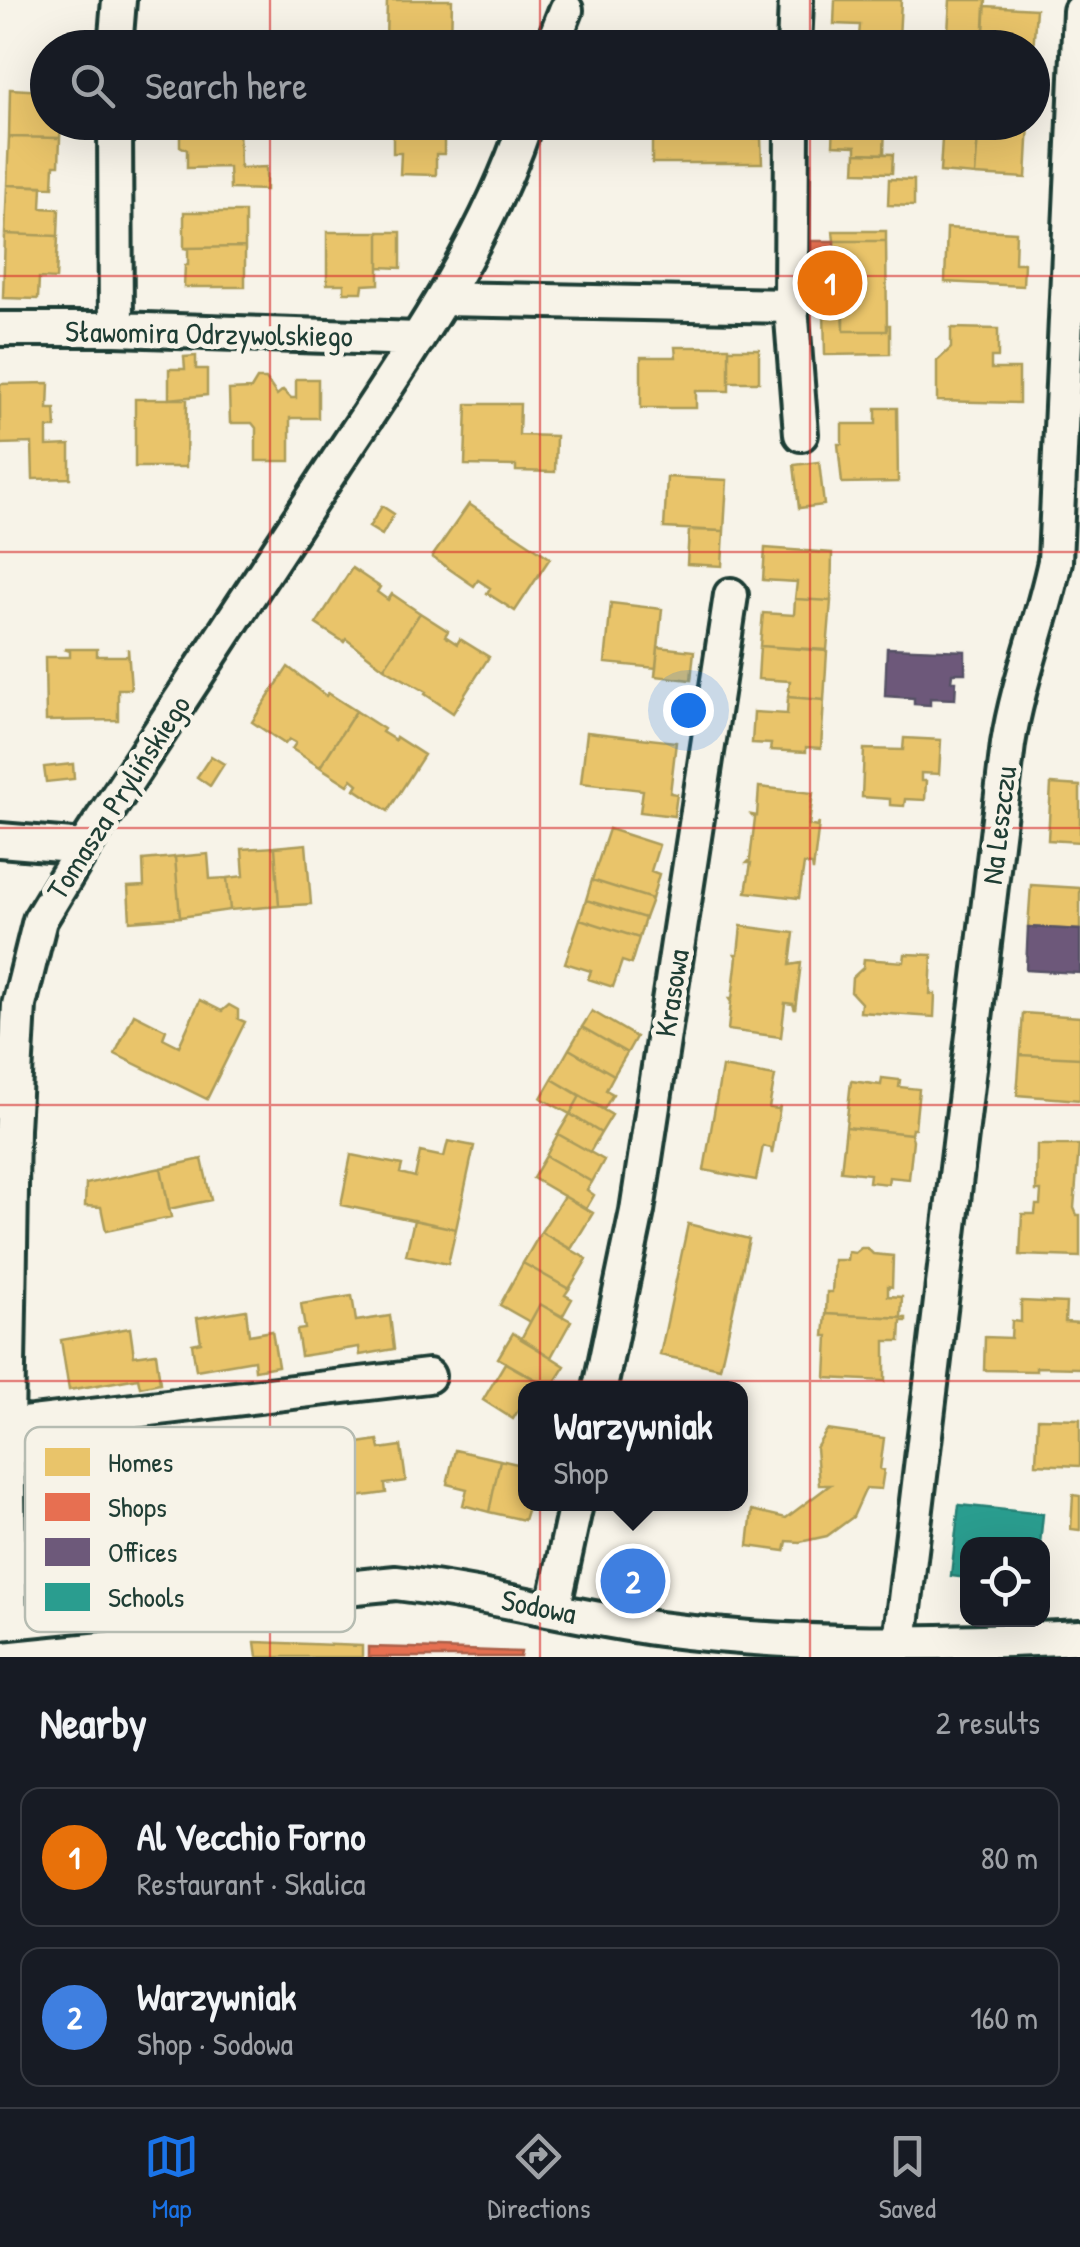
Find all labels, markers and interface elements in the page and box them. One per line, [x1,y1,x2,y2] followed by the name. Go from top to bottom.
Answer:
[30,30,1050,140] search box
[65,58,120,113] icon: search
[145,59,307,111] text: Search here
[798,246,862,320] pin: 1
[65,310,353,356] street label: Sławomira Odrzywolskiego
[663,685,714,736] your location
[37,687,199,907] street label: Tomasza Prylińskiego
[971,764,1025,886] street label: Na Leszczu
[644,946,698,1040] street label: Krasowa
[518,1381,748,1511] popup
[553,1399,713,1451] text: Warzywniak
[25,1427,355,1632] legend
[108,1443,173,1481] text: Homes
[553,1451,608,1494] text: Shop
[108,1488,167,1526] text: Shops
[108,1533,177,1571] text: Offices
[960,1537,1050,1627] map controls
[960,1537,1050,1627] button: locate
[600,1544,666,1618] pin: 2
[108,1578,184,1616] text: Schools
[498,1579,580,1633] street label: Sodowa
[40,1694,147,1751] text: Nearby
[936,1701,1040,1744] text: 2 results
[137,1810,366,1862] text: Al Vecchio Forno
[69,1836,80,1879] text: 1
[981,1836,1038,1879] text: 80 m
[137,1862,366,1905] text: Restaurant · Skalica
[137,1970,296,2022] text: Warzywniak
[67,1996,82,2039] text: 2
[970,1996,1038,2039] text: 160 m
[137,2022,293,2065] text: Shop · Sodowa
[144,2129,199,2227] tab: Map
[487,2129,590,2227] tab: Directions
[879,2129,936,2227] tab: Saved

